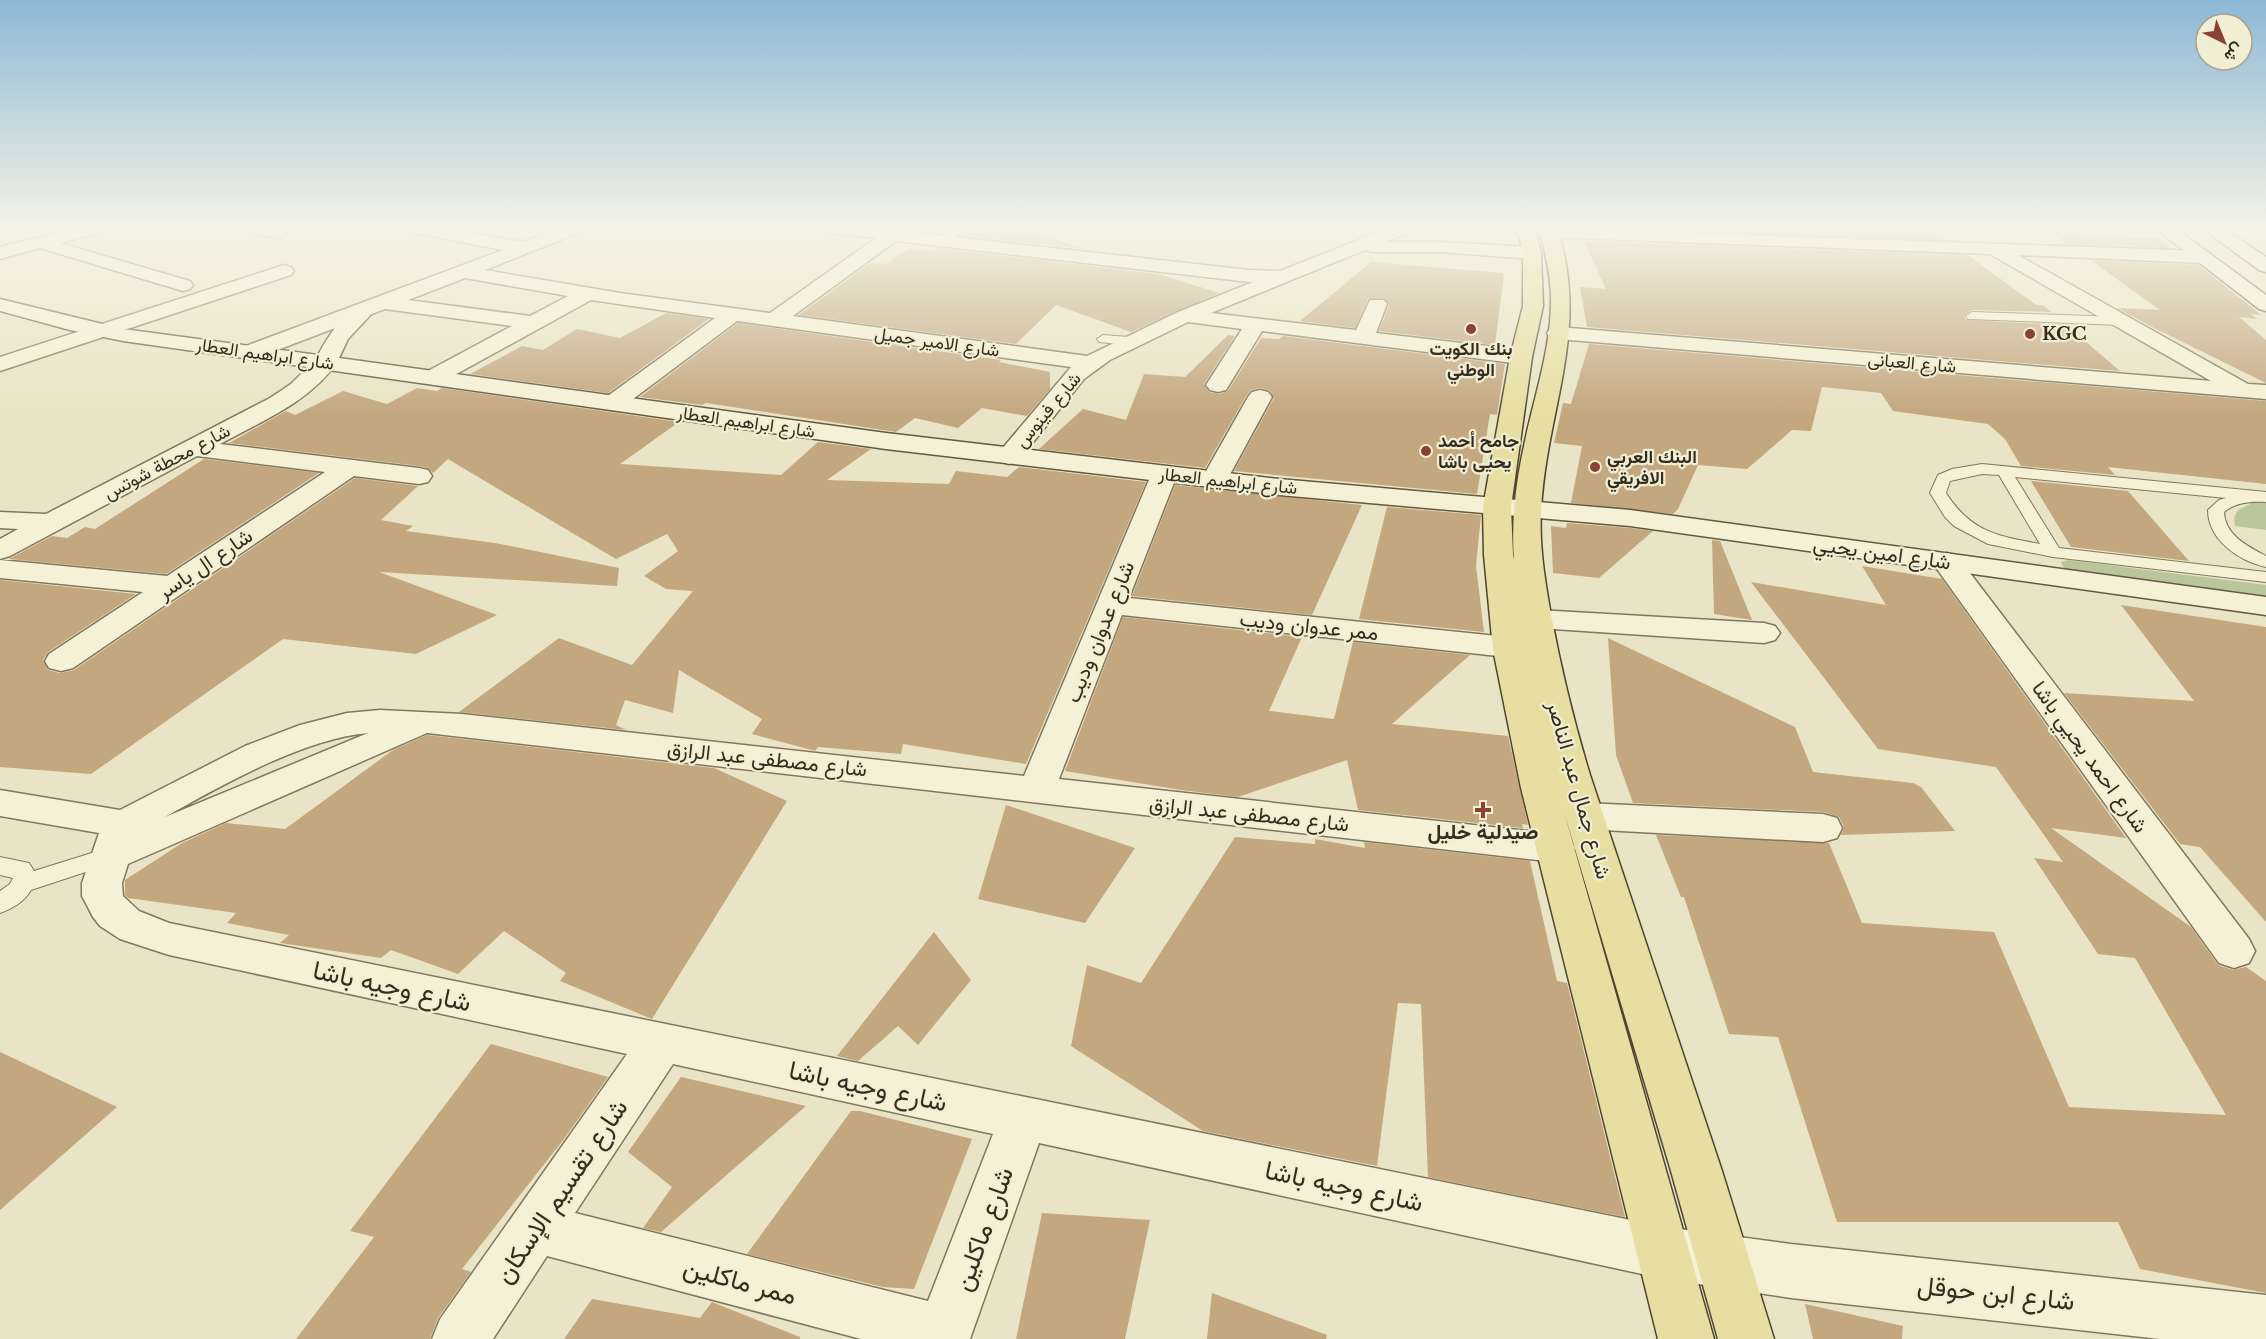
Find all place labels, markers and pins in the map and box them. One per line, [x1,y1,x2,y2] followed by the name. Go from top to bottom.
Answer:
[1464,322,1478,336] marker: بنك الكويت الوطني
[2042,323,2087,345] place label: KGC
[2023,327,2037,341] marker: KGC
[1430,338,1512,385] place label: بنك الكويت الوطني
[1438,430,1519,473] place label: جامح أحمد يحيى باشا
[1419,444,1433,458] marker: جامح أحمد يحيى باشا
[1607,446,1697,493] place label: البنك العربي الافريقي
[1588,460,1602,474] marker: البنك العربي الافريقي
[1476,803,1490,817] marker: صيدلية خليل
[1427,819,1539,845] place label: صيدلية خليل

